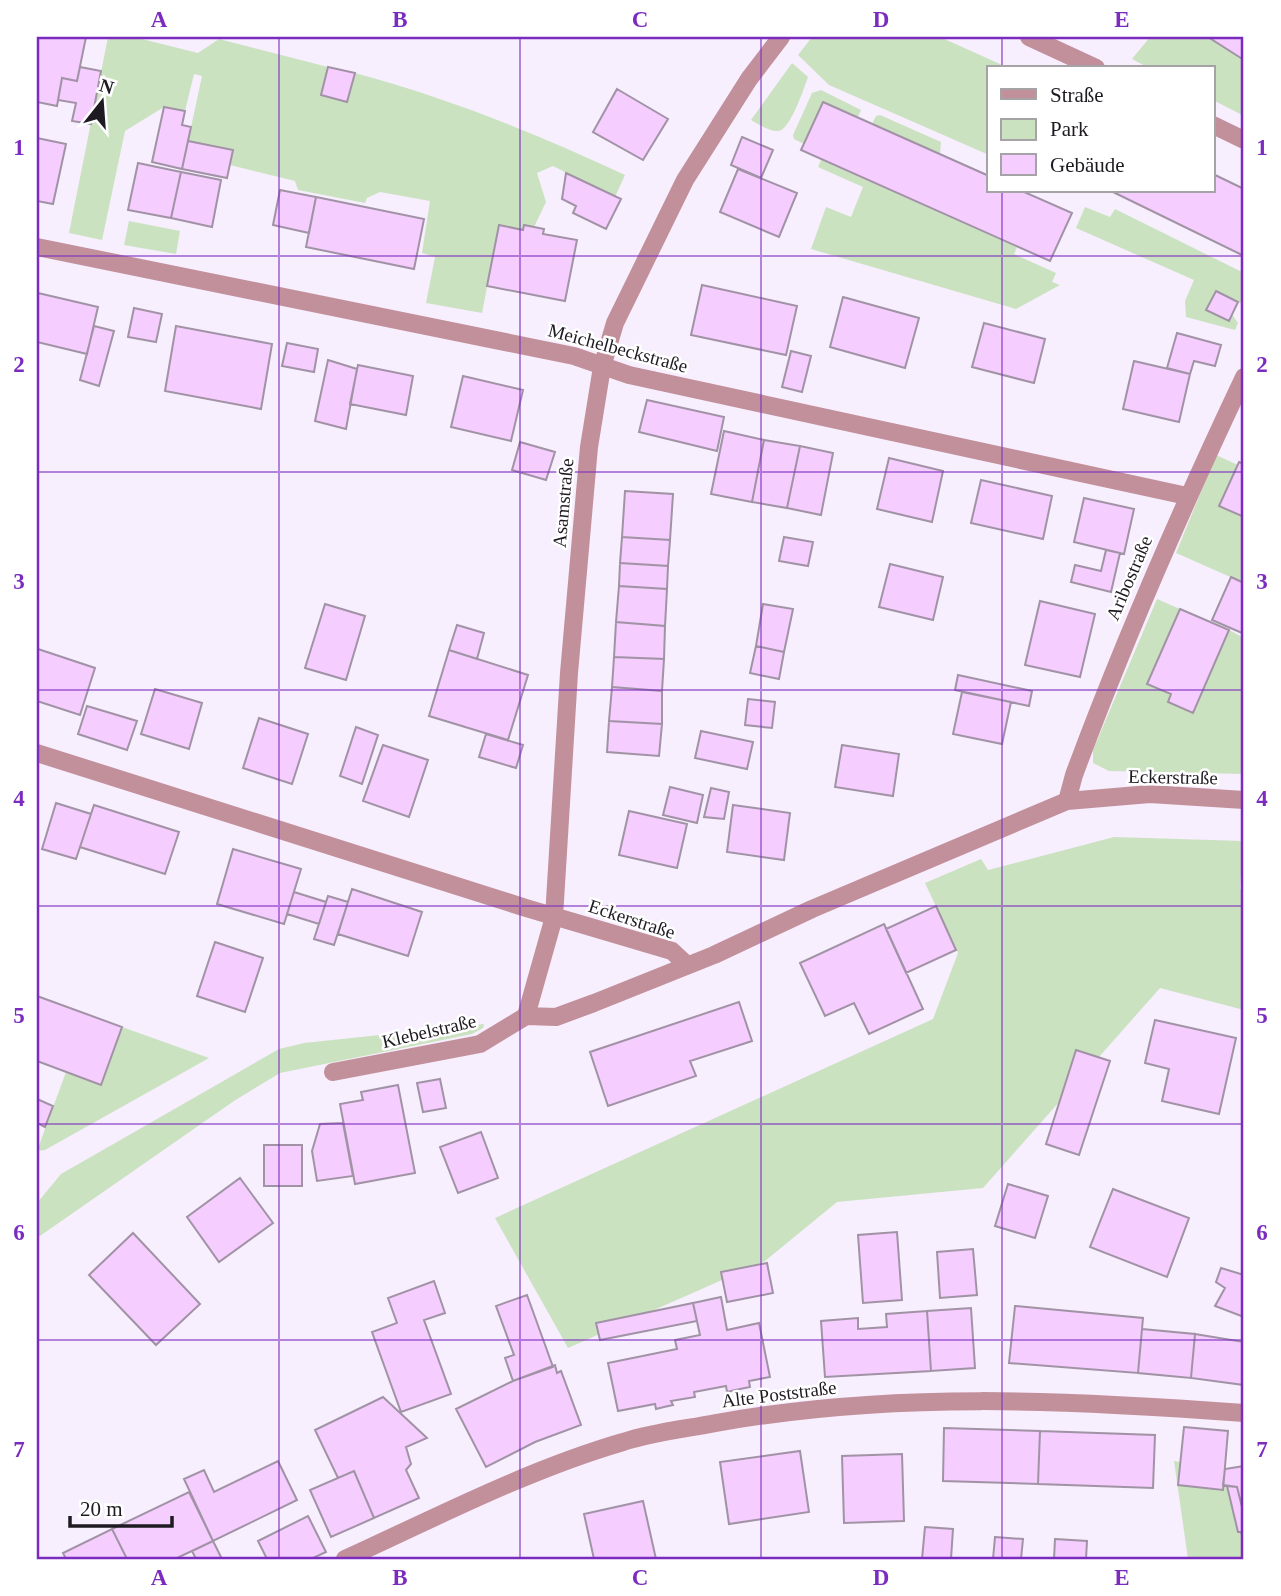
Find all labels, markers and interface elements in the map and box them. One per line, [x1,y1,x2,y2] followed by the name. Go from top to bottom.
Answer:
[151,7,168,32] text: A
[392,7,408,32] text: B
[632,7,648,32] text: C
[873,7,889,32] text: D
[1114,7,1130,32] text: E
[66,66,136,136] north arrow
[987,66,1214,192] legend
[97,74,117,98] text: N
[1050,83,1104,107] text: Straße
[1050,117,1089,141] text: Park
[13,135,25,160] text: 1
[1256,135,1268,160] text: 1
[1050,153,1125,177] text: Gebäude
[546,319,690,377] street label: Meichelbeckstraße
[13,352,25,377] text: 2
[1256,352,1268,377] text: 2
[549,457,577,549] street label: Asamstraße
[1102,533,1156,623] street label: Aribostraße
[13,569,25,594] text: 3
[1256,569,1268,594] text: 3
[1128,766,1218,788] street label: Eckerstraße
[13,786,25,811] text: 4
[1256,786,1268,811] text: 4
[586,895,678,943] street label: Eckerstraße
[13,1003,25,1028] text: 5
[1256,1003,1268,1028] text: 5
[380,1010,478,1052] street label: Klebelstraße
[13,1220,25,1245] text: 6
[1256,1220,1268,1245] text: 6
[720,1377,838,1411] street label: Alte Poststraße
[13,1437,25,1462] text: 7
[1256,1437,1268,1462] text: 7
[70,1484,172,1528] scale bar
[80,1497,123,1521] text: 20 m
[151,1565,168,1590] text: A
[392,1565,408,1590] text: B
[632,1565,648,1590] text: C
[873,1565,889,1590] text: D
[1114,1565,1130,1590] text: E

